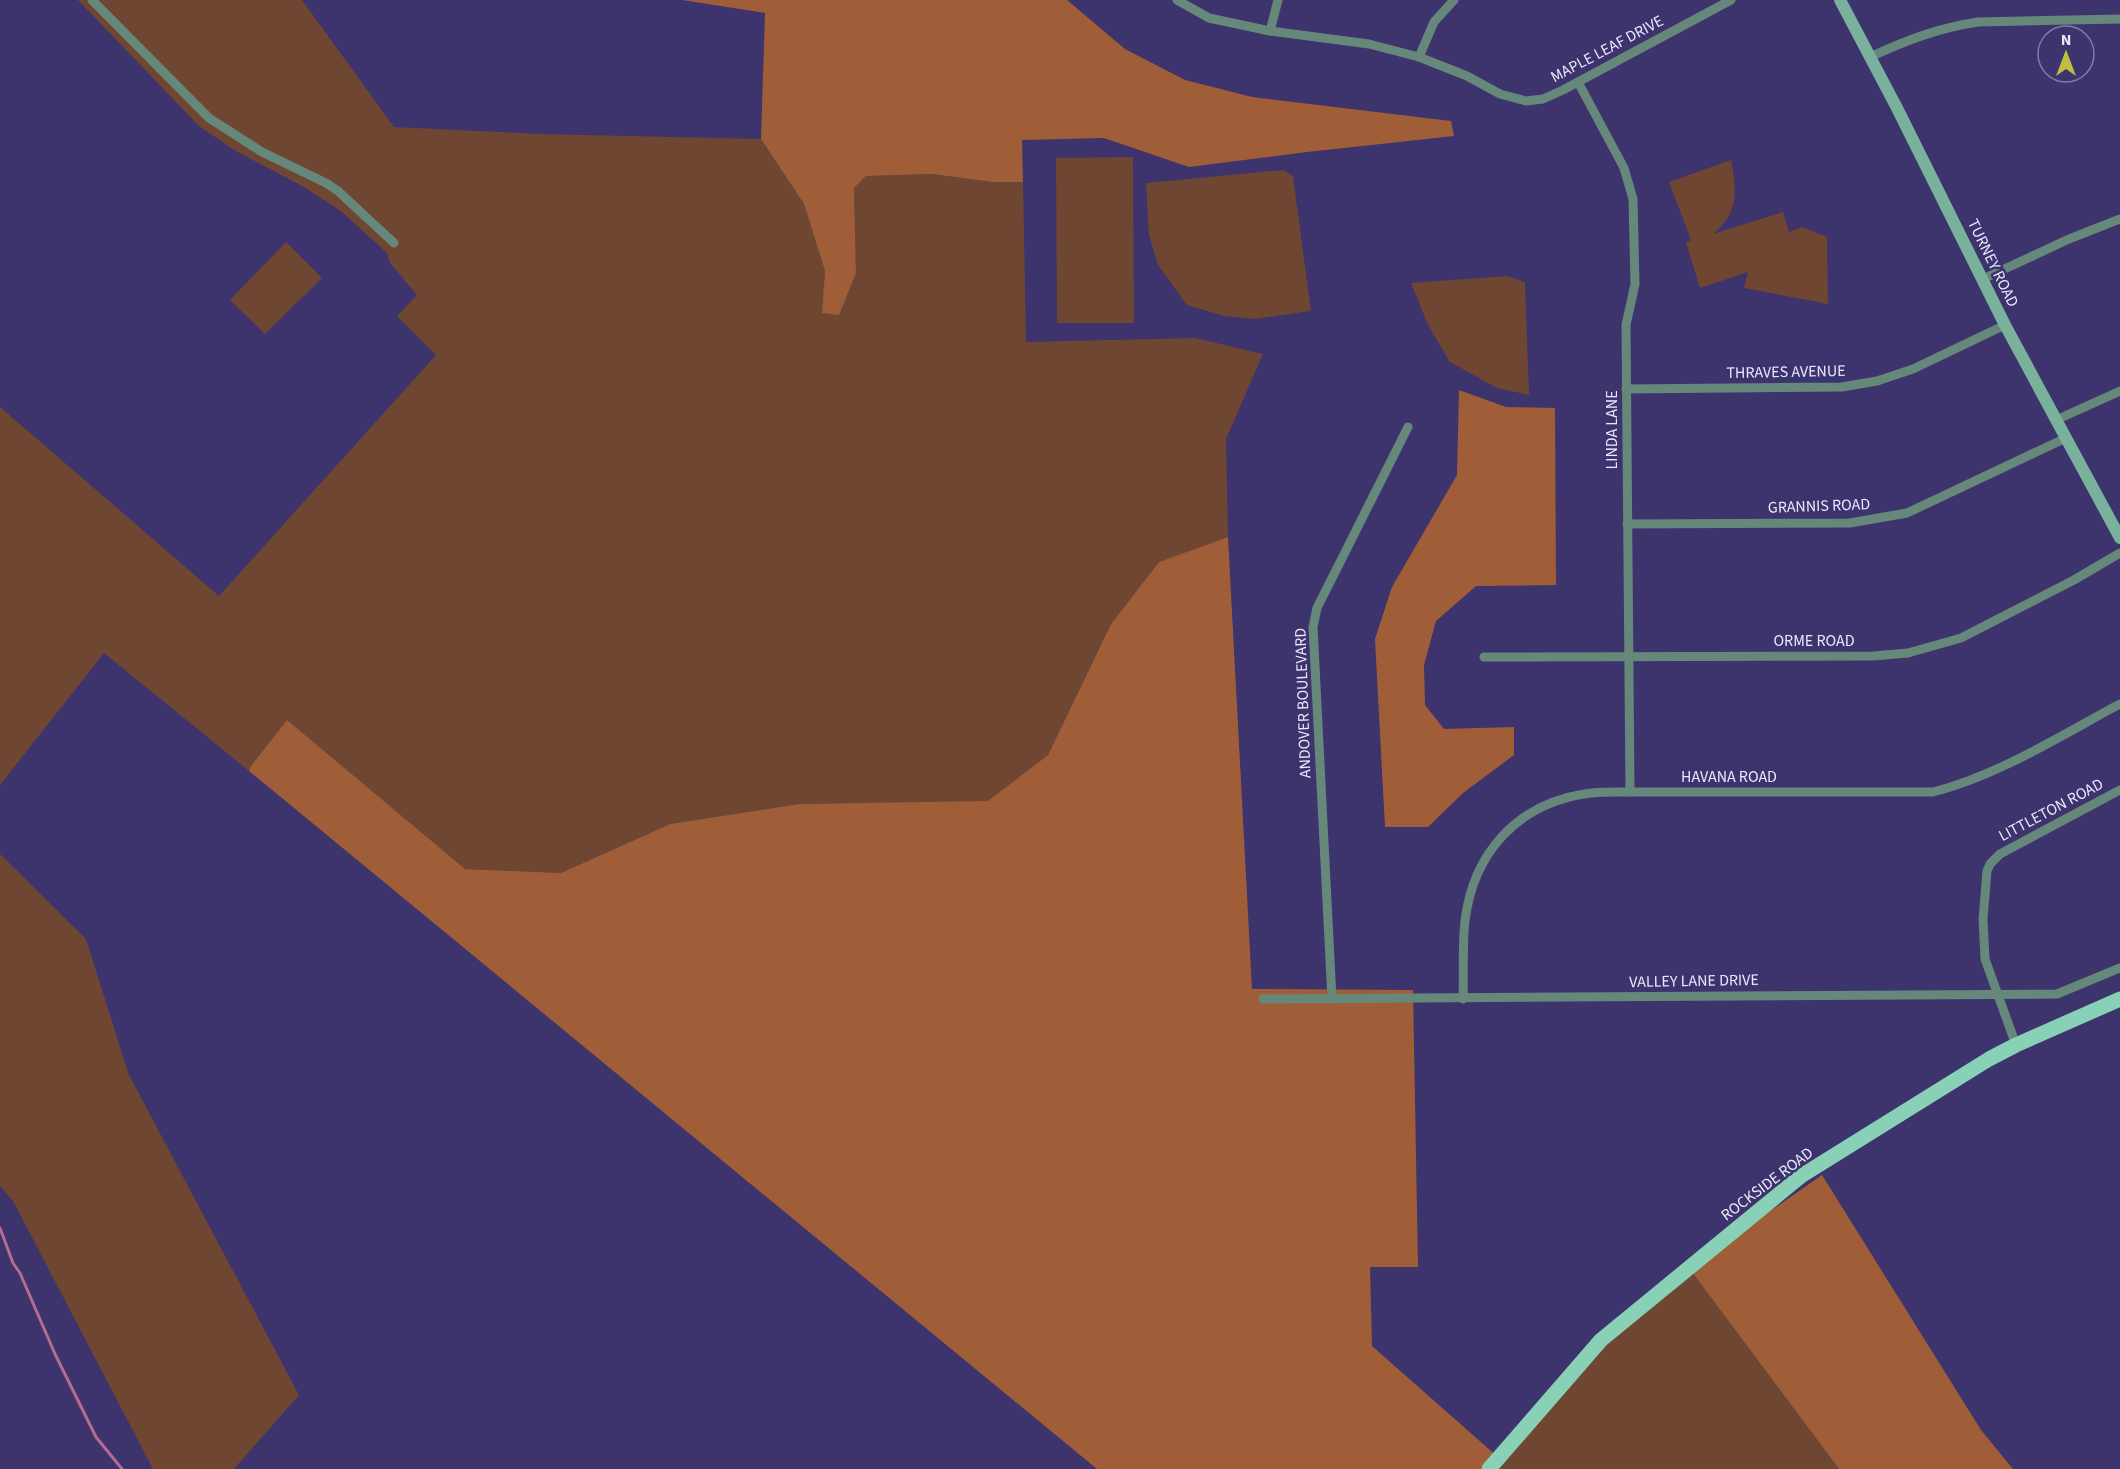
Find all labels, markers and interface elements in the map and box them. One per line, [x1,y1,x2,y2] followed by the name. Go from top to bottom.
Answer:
[1547,10,1667,88] street label: MAPLE LEAF DRIVE
[2036,24,2096,84] north arrow
[2061,29,2071,51] text: N
[1962,215,2024,311] street label: TURNEY ROAD
[1726,360,1846,384] street label: THRAVES AVENUE
[1601,390,1623,470] street label: LINDA LANE
[1767,493,1871,519] street label: GRANNIS ROAD
[1289,627,1317,779] street label: ANDOVER BOULEVARD
[1773,630,1855,652] street label: ORME ROAD
[1681,766,1777,788] street label: HAVANA ROAD
[1995,773,2107,847] street label: LITTLETON ROAD
[1629,969,1759,993] street label: VALLEY LANE DRIVE
[1716,1142,1818,1226] street label: ROCKSIDE ROAD

